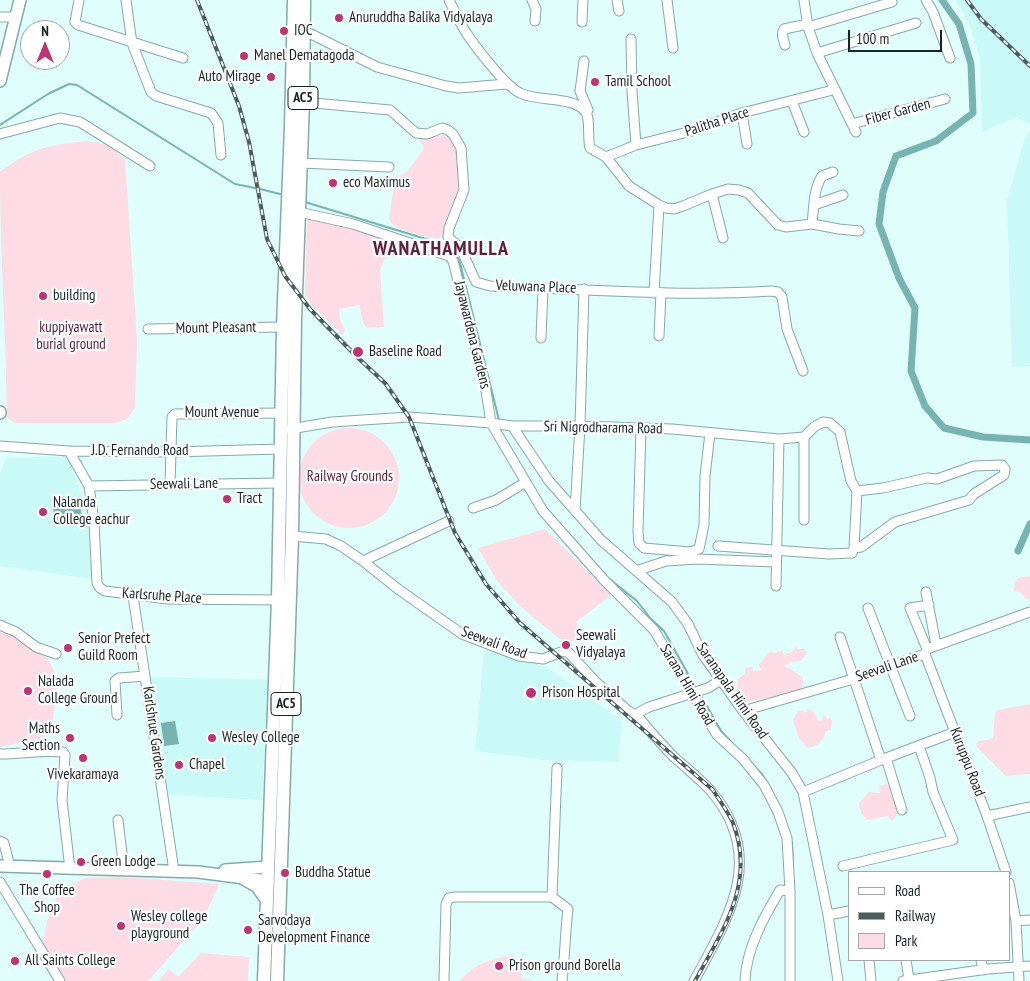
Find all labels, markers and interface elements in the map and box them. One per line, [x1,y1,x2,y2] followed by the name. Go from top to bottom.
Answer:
[349,9,493,27] place label: Anuruddha Balika Vidyalaya
[333,12,345,24] marker: Anuruddha Balika Vidyalaya
[20,20,70,70] north arrow
[850,20,944,52] scale bar
[41,22,49,40] text: N
[294,22,313,40] place label: IOC
[278,25,290,37] marker: IOC
[856,29,889,48] text: 100 m
[254,47,354,65] place label: Manel Dematagoda
[238,50,250,62] marker: Manel Dematagoda
[198,68,261,86] place label: Auto Mirage
[265,71,277,83] marker: Auto Mirage
[605,73,671,91] place label: Tamil School
[589,76,601,88] marker: Tamil School
[288,86,318,110] road number: AC5
[864,95,932,129] street label: Fiber Garden
[683,103,751,141] street label: Palitha Place
[343,174,410,192] place label: eco Maximus
[327,177,339,189] marker: eco Maximus
[371,237,511,261] district label: WANATHAMULLA
[495,277,577,297] street label: Veluwana Place
[450,279,494,391] street label: Jayawardena Gardens
[53,287,96,305] place label: building
[37,290,49,302] marker: building
[176,318,256,338] street label: Mount Pleasant
[36,319,106,354] park label: kuppiyawatt burial ground
[369,343,442,361] place label: Baseline Road
[351,345,365,359] marker: Baseline Road
[185,404,259,422] street label: Mount Avenue
[543,418,663,438] street label: Sri Nigrodharama Road
[91,442,189,460] street label: J.D. Fernando Road
[307,468,393,486] park label: Railway Grounds
[150,474,218,494] street label: Seewali Lane
[237,490,262,508] place label: Tract
[221,493,233,505] marker: Tract
[53,494,130,529] place label: Nalanda College eachur
[37,506,49,518] marker: Nalanda College eachur
[122,584,202,608] street label: Karlsruhe Place
[459,623,529,663] street label: Seewali Road
[576,627,625,662] place label: Seewali Vidyalaya
[78,630,150,665] place label: Senior Prefect Guild Room
[560,639,572,651] marker: Seewali Vidyalaya
[692,639,772,743] street label: Saranapala Himi Road
[656,641,718,729] street label: Sarana Himi Road
[62,642,74,654] marker: Senior Prefect Guild Room
[853,648,921,686] street label: Seevali Lane
[38,673,117,708] place label: Nalada College Ground
[542,684,620,702] place label: Prison Hospital
[22,685,34,697] marker: Nalada College Ground
[139,685,169,781] street label: Karlshrue Gardens
[524,686,538,700] marker: Prison Hospital
[271,692,301,716] road number: AC5
[22,720,60,755] place label: Maths Section
[946,725,988,799] street label: Kuruppu Road
[222,729,300,747] place label: Wesley College
[64,732,76,744] marker: Maths Section
[206,732,218,744] marker: Wesley College
[77,752,89,764] marker: Vivekaramaya
[189,756,225,774] place label: Chapel
[173,759,185,771] marker: Chapel
[47,766,119,784] place label: Vivekaramaya
[91,853,156,871] place label: Green Lodge
[75,856,87,868] marker: Green Lodge
[295,864,371,882] place label: Buddha Statue
[279,867,291,879] marker: Buddha Statue
[41,868,53,880] marker: The Coffee Shop
[848,871,1010,961] legend
[895,881,921,900] text: Road
[19,882,75,917] place label: The Coffee Shop
[895,906,935,925] text: Railway
[131,908,207,943] place label: Wesley college playground
[258,912,370,947] place label: Sarvodaya Development Finance
[115,920,127,932] marker: Wesley college playground
[242,924,254,936] marker: Sarvodaya Development Finance
[895,931,917,950] text: Park
[25,952,116,970] place label: All Saints College
[9,955,21,967] marker: All Saints College
[509,957,621,975] place label: Prison ground Borella
[493,960,505,972] marker: Prison ground Borella

